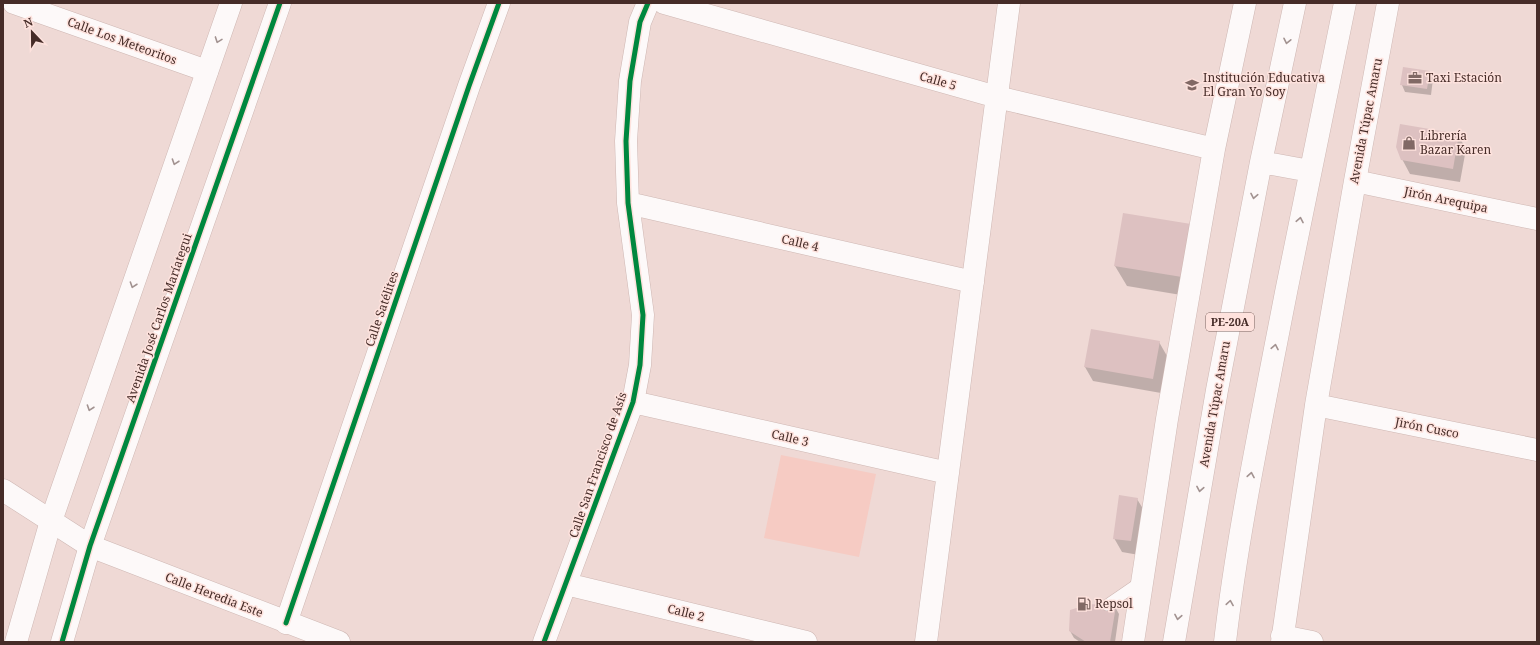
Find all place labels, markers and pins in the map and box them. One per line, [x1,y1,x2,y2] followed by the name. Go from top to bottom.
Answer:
[1203,69,1325,100] place label: Institución Educativa El Gran Yo Soy
[1426,69,1502,86] place label: Taxi Estación
[1407,70,1423,86] office icon: Taxi Estación
[1184,77,1200,93] school or university icon: Institución Educativa El Gran Yo Soy
[1420,127,1491,158] place label: Librería Bazar Karen
[1401,135,1417,151] shop icon: Librería Bazar Karen
[1095,595,1133,612] place label: Repsol
[1076,596,1092,612] fuel station icon: Repsol

